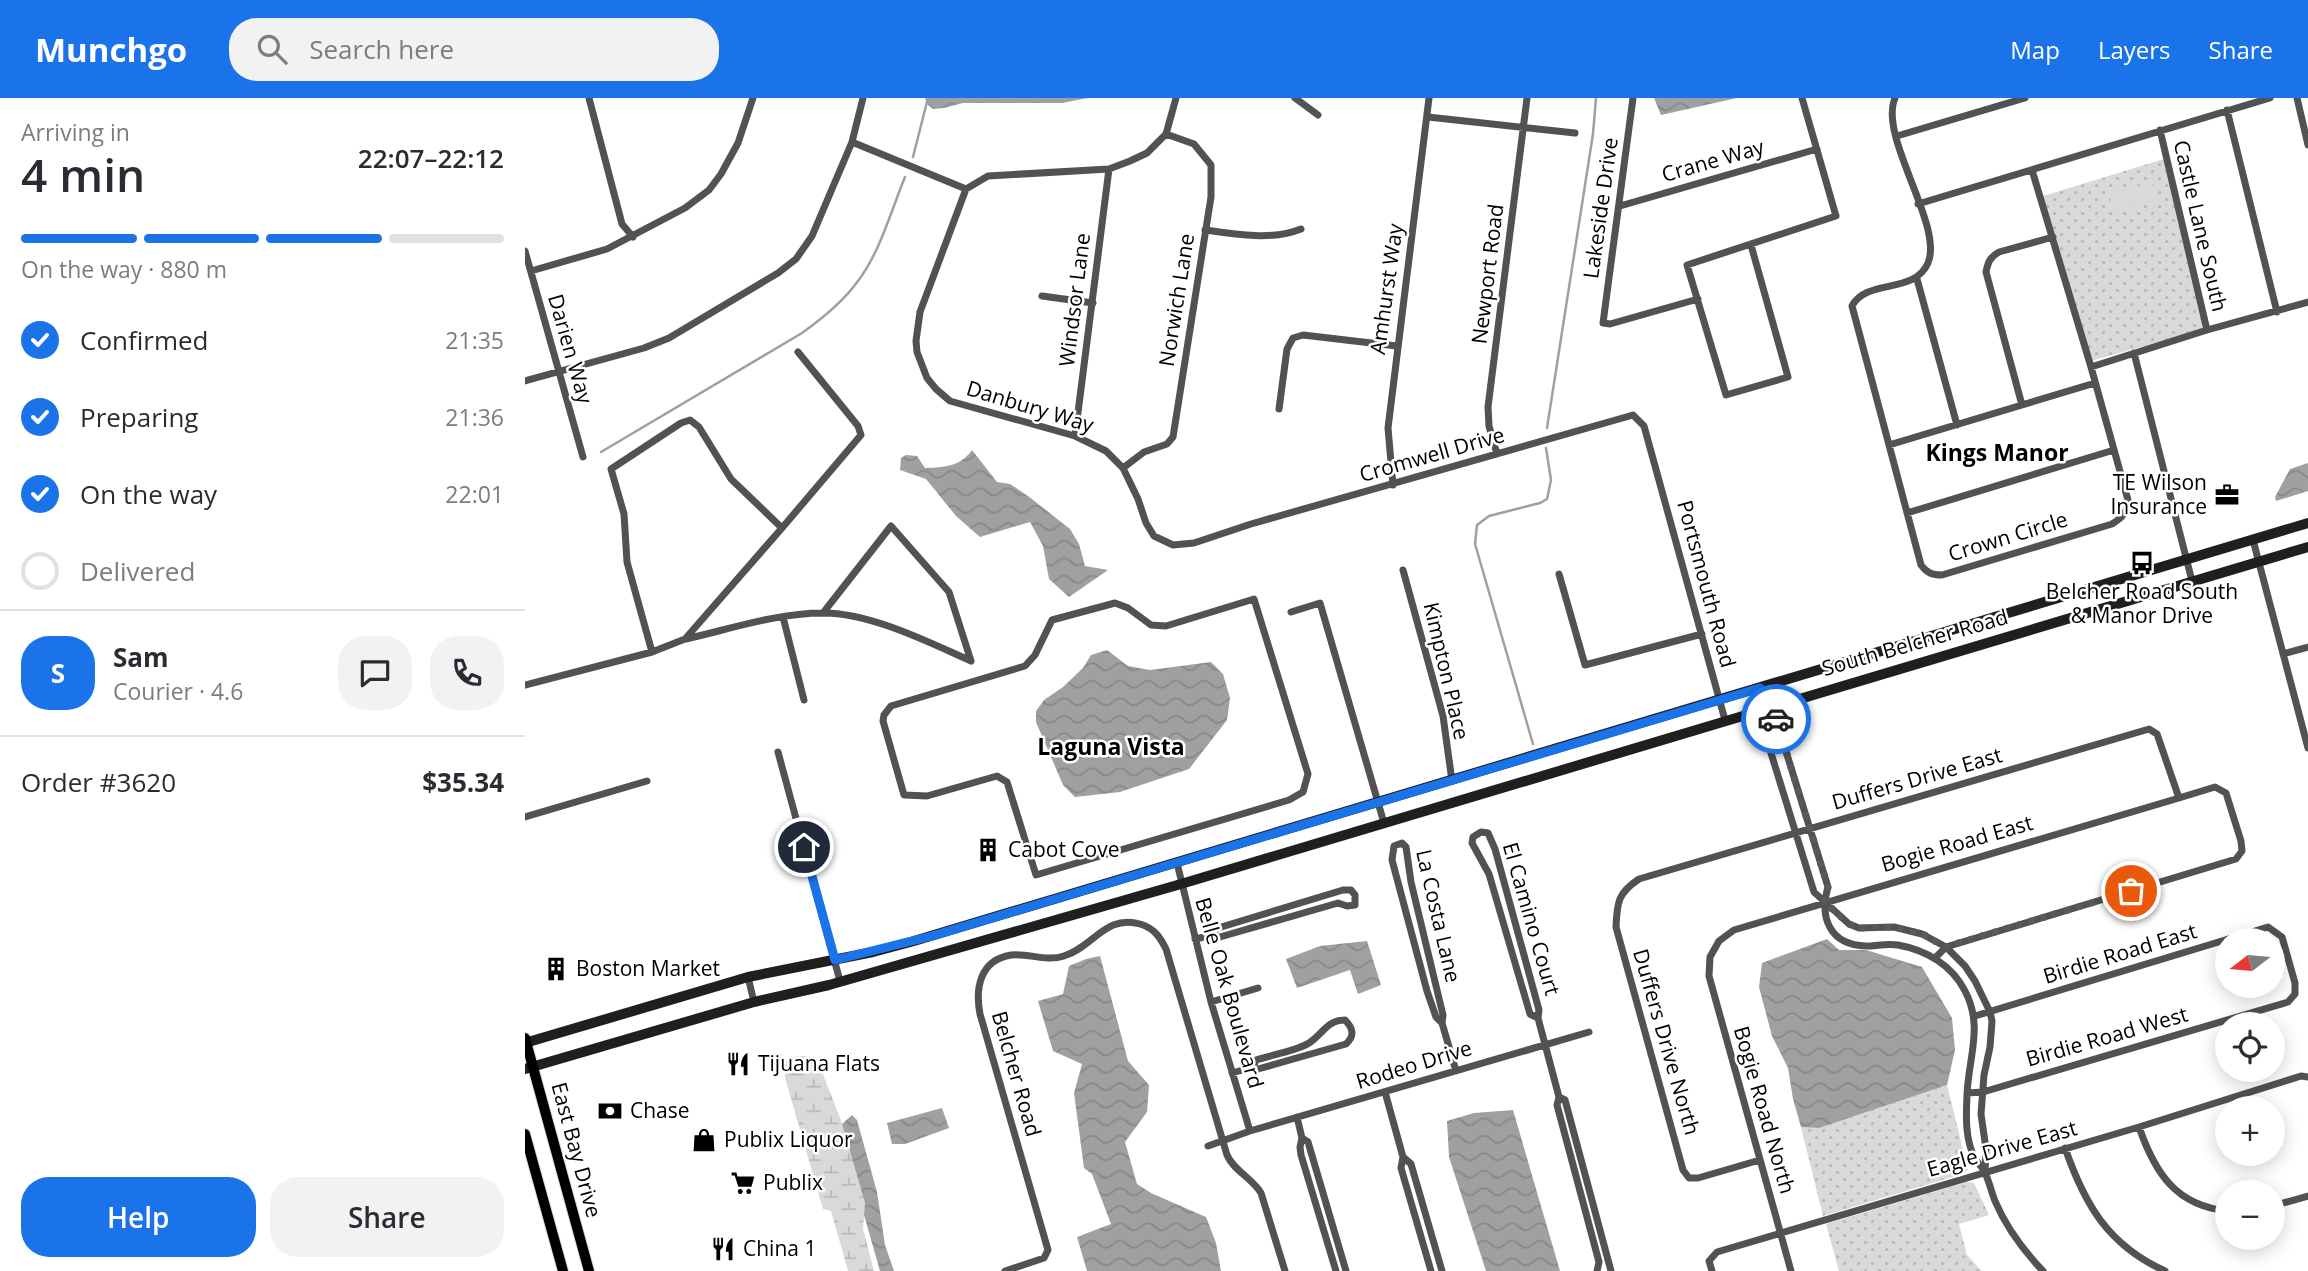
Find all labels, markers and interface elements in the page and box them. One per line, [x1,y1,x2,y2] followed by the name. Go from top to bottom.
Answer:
[229,18,719,81] search box
[35,27,187,72] text: Munchgo
[253,30,291,68] icon: search
[309,31,454,67] text: Search here
[2010,33,2060,66] text: Map
[2098,33,2171,66] text: Layers
[2209,33,2273,66] text: Share
[21,116,130,148] text: Arriving in
[1658,132,1768,188] street label: Crane Way
[1576,135,1624,280] street label: Lakeside Drive
[2168,137,2234,314] street label: Castle Lane South
[358,140,504,176] text: 22:07–22:12
[21,143,145,205] text: 4 min
[1465,202,1509,346] street label: Newport Road
[1363,221,1409,356] street label: Amhurst Way
[1052,231,1096,368] street label: Windsor Lane
[1152,231,1200,368] street label: Norwich Lane
[21,253,227,285] text: On the way · 880 m
[542,291,600,407] street label: Darien Way
[21,321,59,359] icon: check
[80,322,208,358] text: Confirmed
[445,324,504,356] text: 21:35
[963,373,1098,439] street label: Danbury Way
[21,398,59,436] icon: check
[80,399,198,435] text: Preparing
[445,401,504,433] text: 21:36
[1356,420,1507,488] street label: Cromwell Drive
[1925,436,2069,468] district label: Kings Manor
[2110,468,2207,520] place label: TE Wilson Insurance
[21,475,59,513] icon: check
[80,476,217,512] text: On the way
[445,478,504,510] text: 22:01
[2213,481,2241,509] office icon: TE Wilson Insurance
[1671,497,1743,671] street label: Portsmouth Road
[1945,505,2071,567] street label: Crown Circle
[2128,549,2156,577] bus stop icon: Belcher Road South & Manor Drive
[80,553,195,589] text: Delivered
[2046,577,2238,629] place label: Belcher Road South & Manor Drive
[1418,599,1476,742] street label: Kimpton Place
[1818,602,2011,682] street label: South Belcher Road
[338,636,412,710] button: chat
[430,636,504,710] button: phone
[113,639,169,675] text: Sam
[51,655,65,691] text: S
[113,675,243,707] text: Courier · 4.6
[1741,684,1811,754] courier
[1757,700,1795,738] icon: car
[1037,730,1185,762] district label: Laguna Vista
[1828,740,2005,816] street label: Duffers Drive East
[21,764,176,800] text: Order #3620
[422,764,504,800] text: $35.34
[1878,808,2036,878] street label: Bogie Road East
[774,817,834,877] pin
[785,828,823,866] icon: home
[1008,835,1119,863] place label: Cabot Cove
[974,836,1002,864] building icon: Cabot Cove
[1497,839,1567,998] street label: El Camino Court
[1410,846,1468,985] street label: La Costa Lane
[2101,861,2161,921] pin
[2112,872,2150,910] icon: bag
[1189,894,1271,1091] street label: Belle Oak Boulevard
[2039,916,2200,990] street label: Birdie Road East
[2215,928,2285,998] north arrow
[2215,928,2285,1250] map controls
[1627,945,1707,1138] street label: Duffers Drive North
[576,954,720,982] place label: Boston Market
[542,955,570,983] building icon: Boston Market
[2023,1000,2191,1073] street label: Birdie Road West
[986,1008,1048,1140] street label: Belcher Road
[2215,1012,2285,1082] button: locate
[1728,1023,1802,1197] street label: Bogie Road North
[1352,1033,1475,1095] street label: Rodeo Drive
[758,1049,880,1077] place label: Tijuana Flats
[724,1050,752,1078] restaurant icon: Tijuana Flats
[545,1079,608,1220] street label: East Bay Drive
[630,1096,690,1124] place label: Chase
[2215,1096,2285,1166] button: +
[596,1097,624,1125] bank icon: Chase
[1923,1113,2080,1183] street label: Eagle Drive East
[724,1125,853,1153] place label: Publix Liquor
[690,1126,718,1154] shop icon: Publix Liquor
[763,1168,823,1196] place label: Publix
[729,1169,757,1197] supermarket icon: Publix
[21,1177,256,1257] button: Help
[270,1177,504,1257] button: Share
[2215,1180,2285,1250] button: −
[743,1234,816,1262] place label: China 1
[709,1235,737,1263] restaurant icon: China 1

